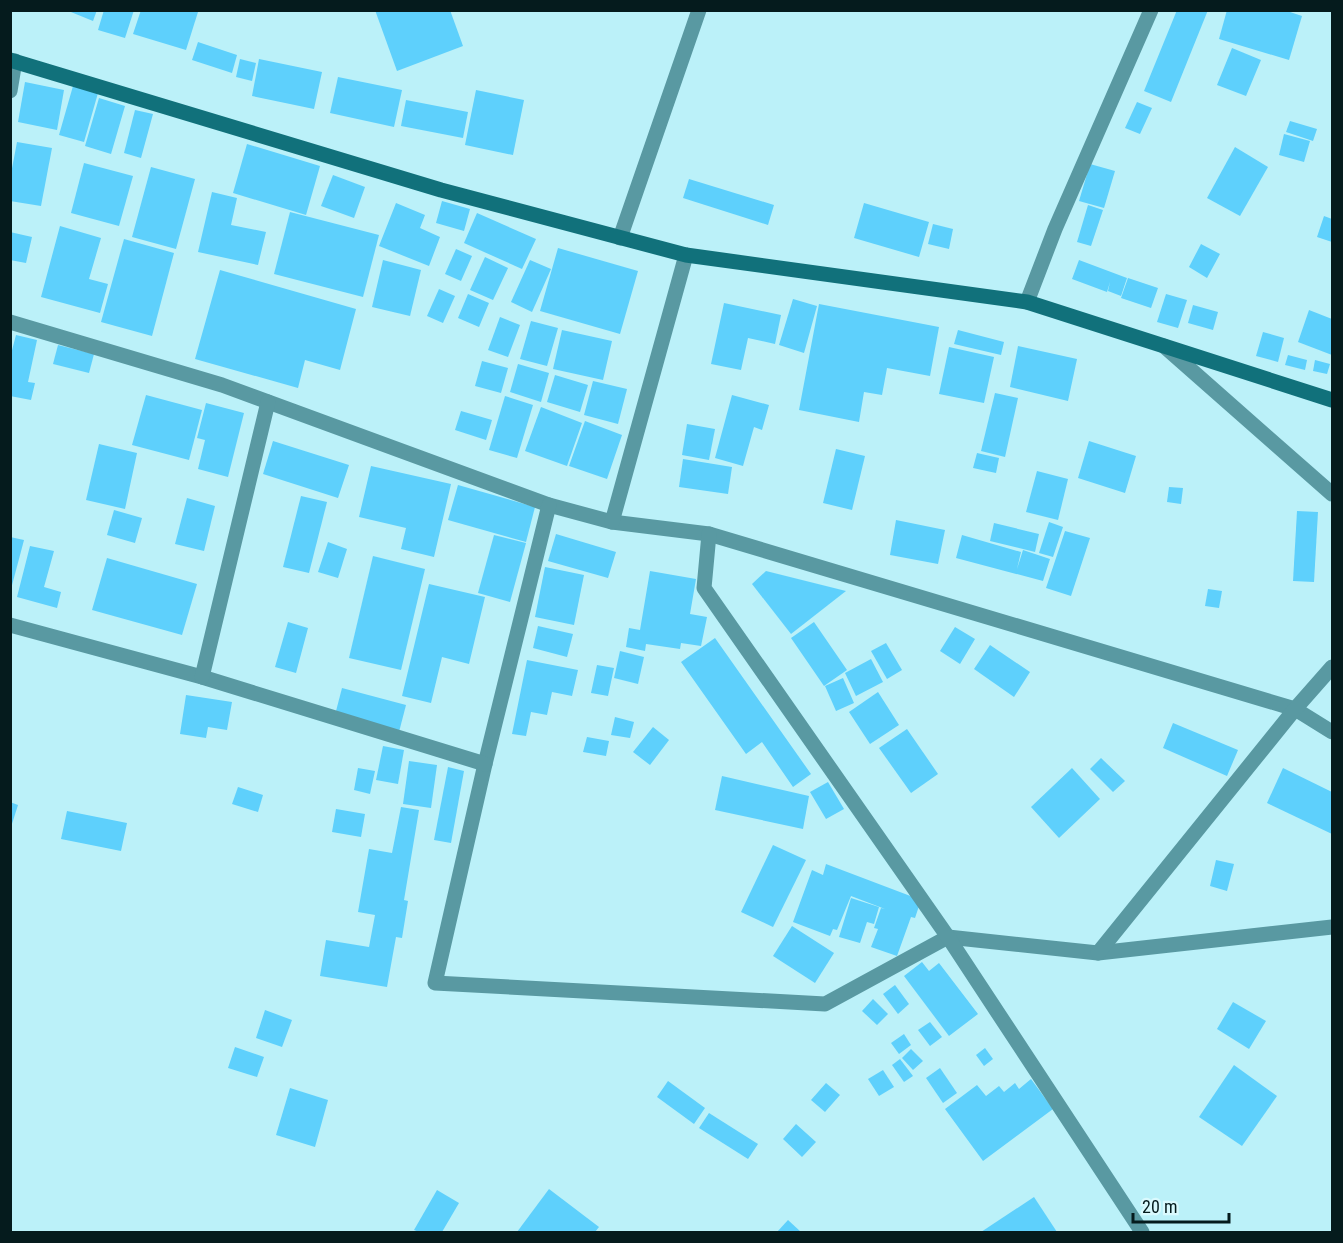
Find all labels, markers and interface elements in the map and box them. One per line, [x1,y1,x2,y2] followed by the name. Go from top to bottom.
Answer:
[1133,1186,1229,1224] scale bar
[1142,1196,1177,1217] text: 20 m

